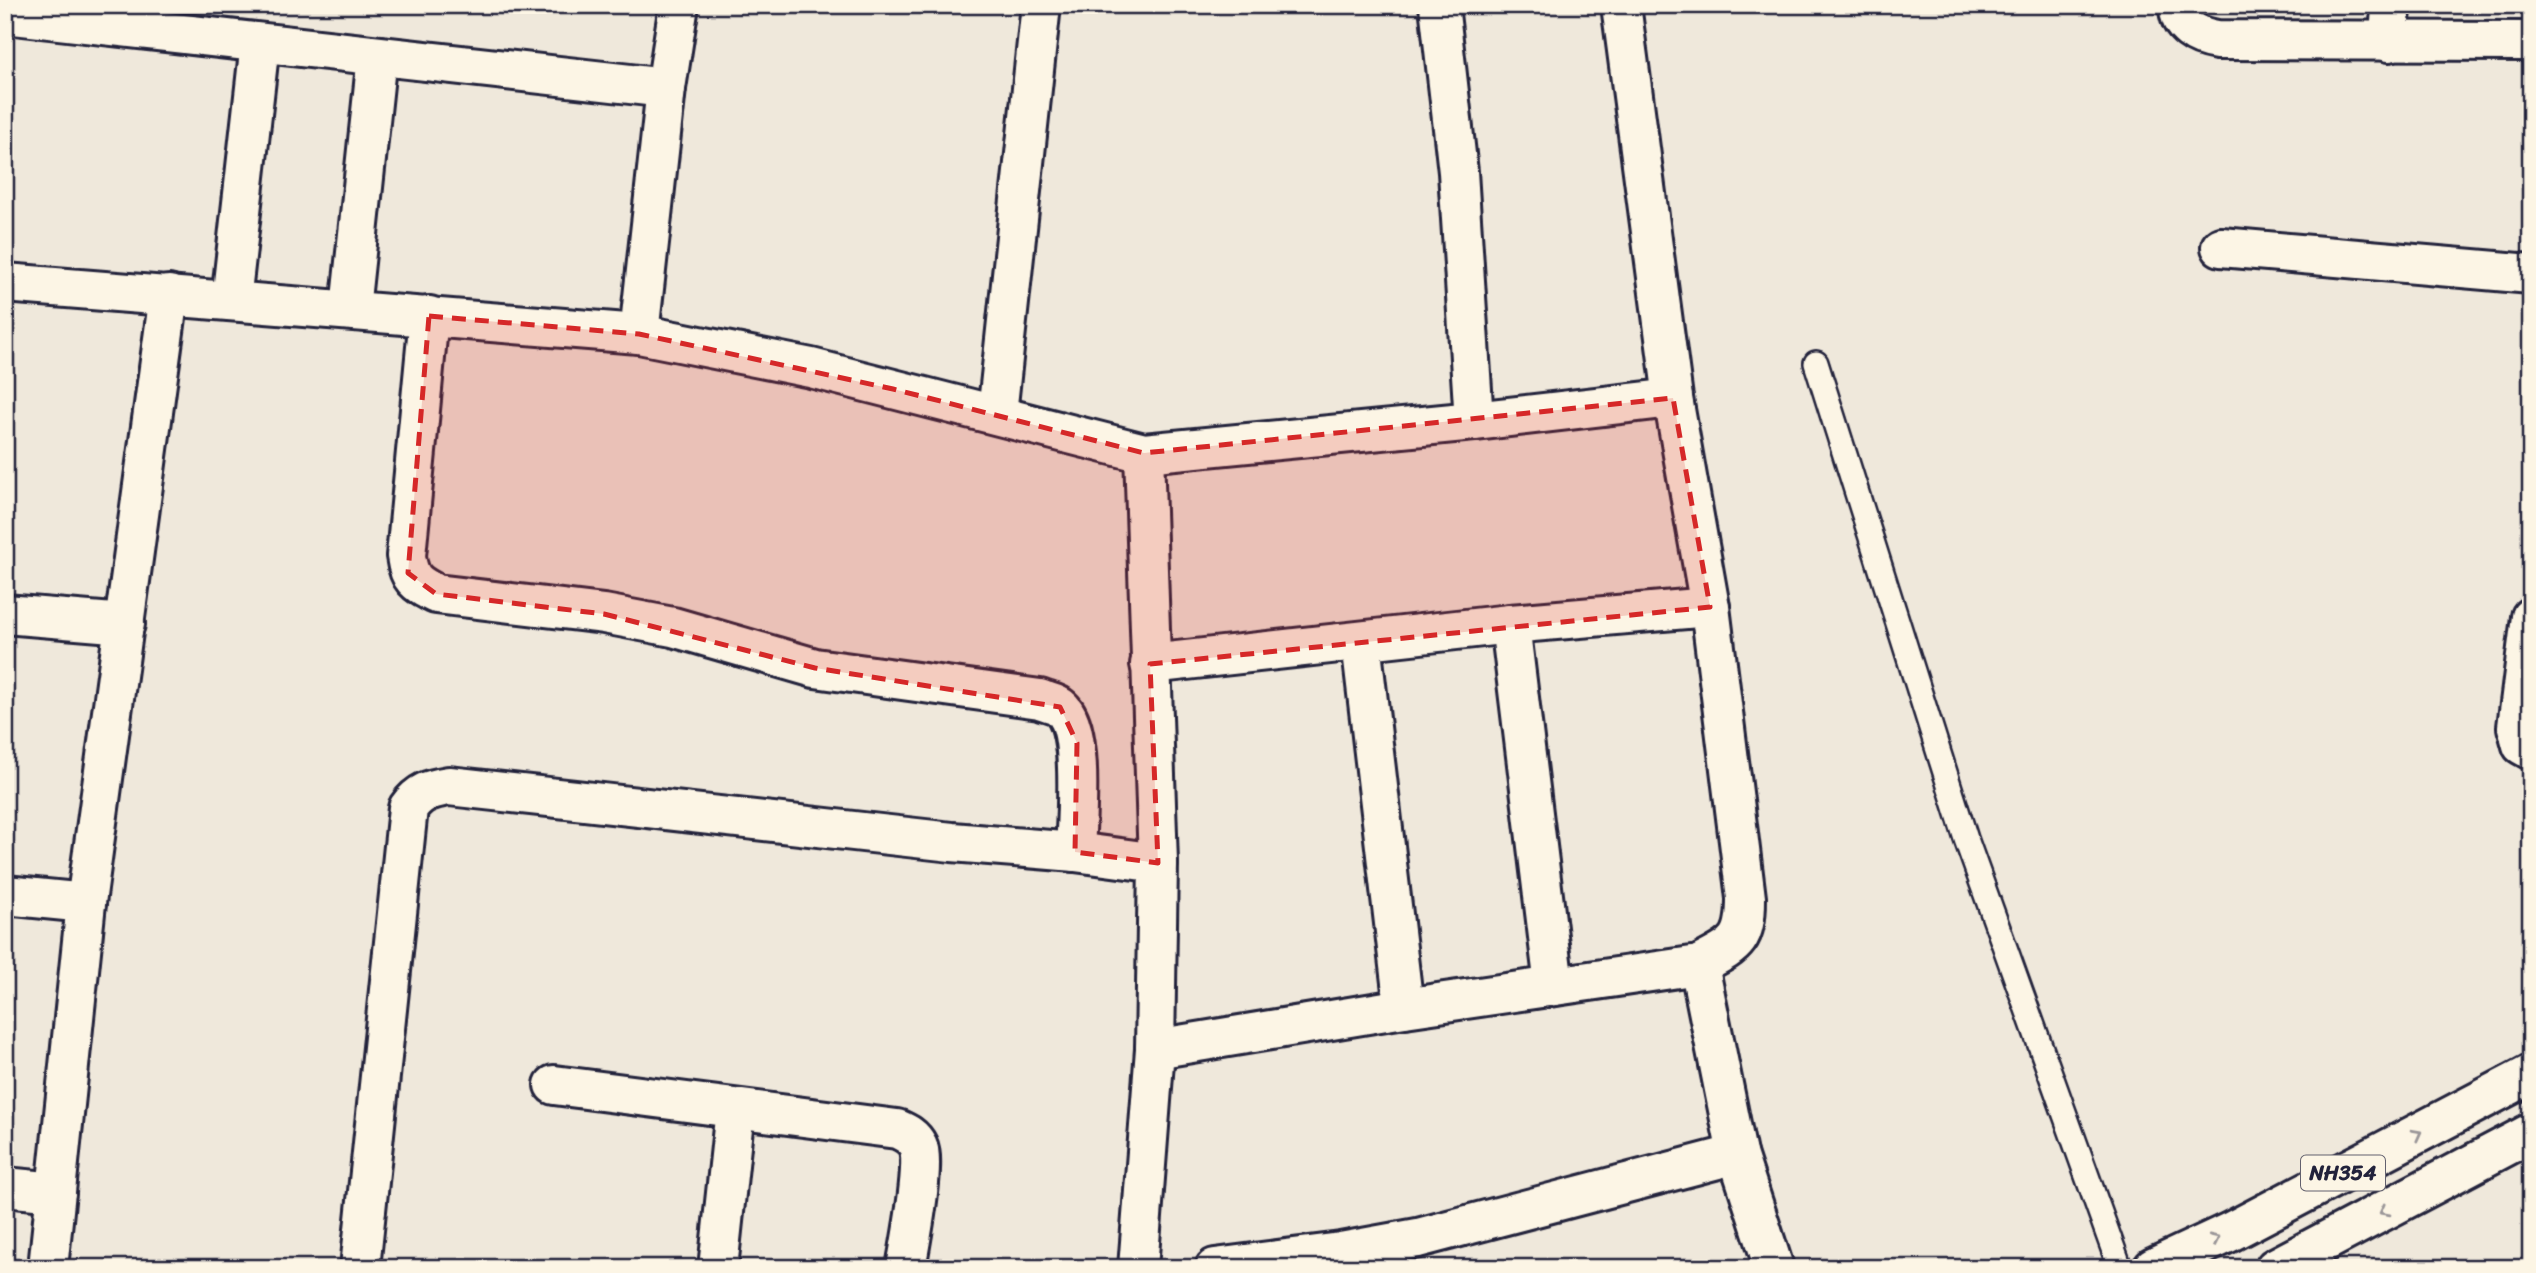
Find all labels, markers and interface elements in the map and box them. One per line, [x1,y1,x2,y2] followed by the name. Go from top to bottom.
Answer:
[2410,1129,2422,1143] one-way arrow
[2301,1156,2385,1190] road number: NH354
[2378,1202,2391,1216] one-way arrow
[2208,1233,2220,1247] one-way arrow

